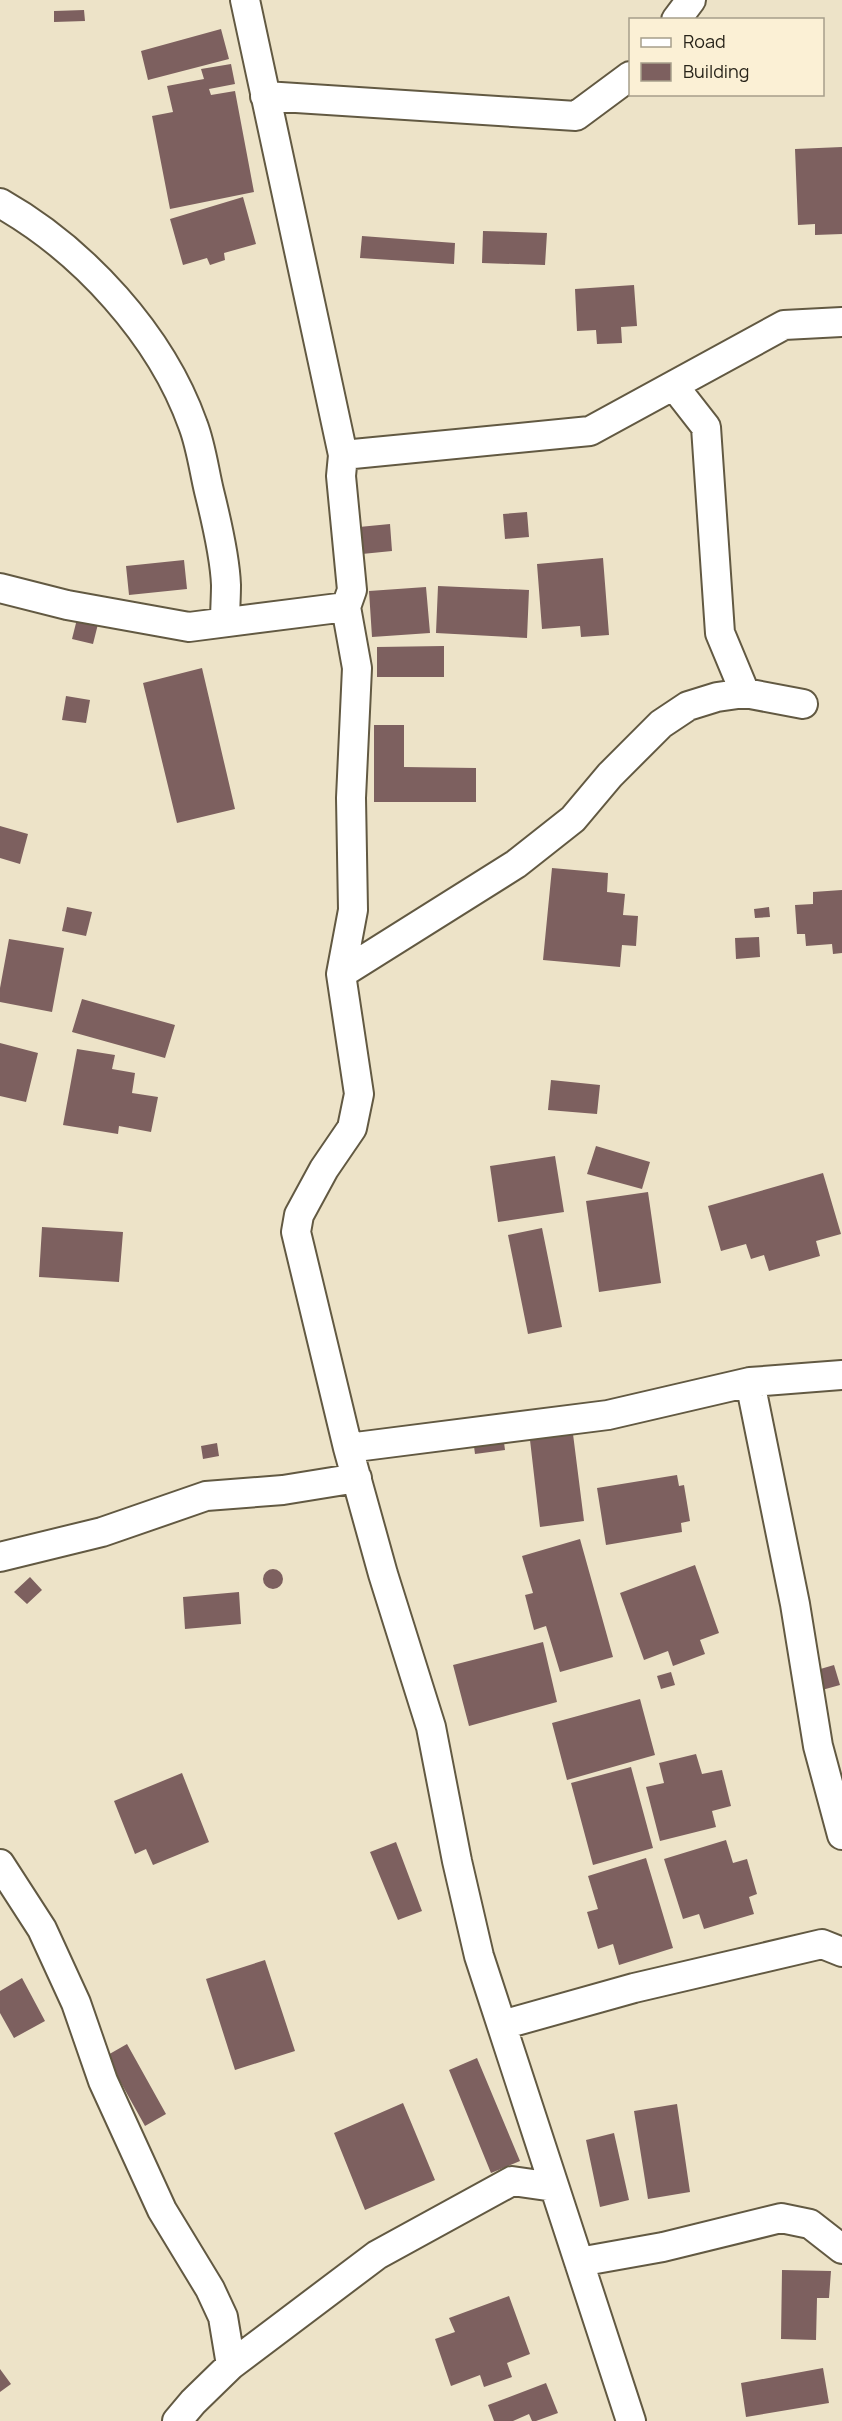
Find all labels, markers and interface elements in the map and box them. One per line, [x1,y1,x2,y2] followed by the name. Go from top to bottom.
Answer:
[629,18,824,96] legend
[683,29,726,53] text: Road
[683,59,749,83] text: Building

